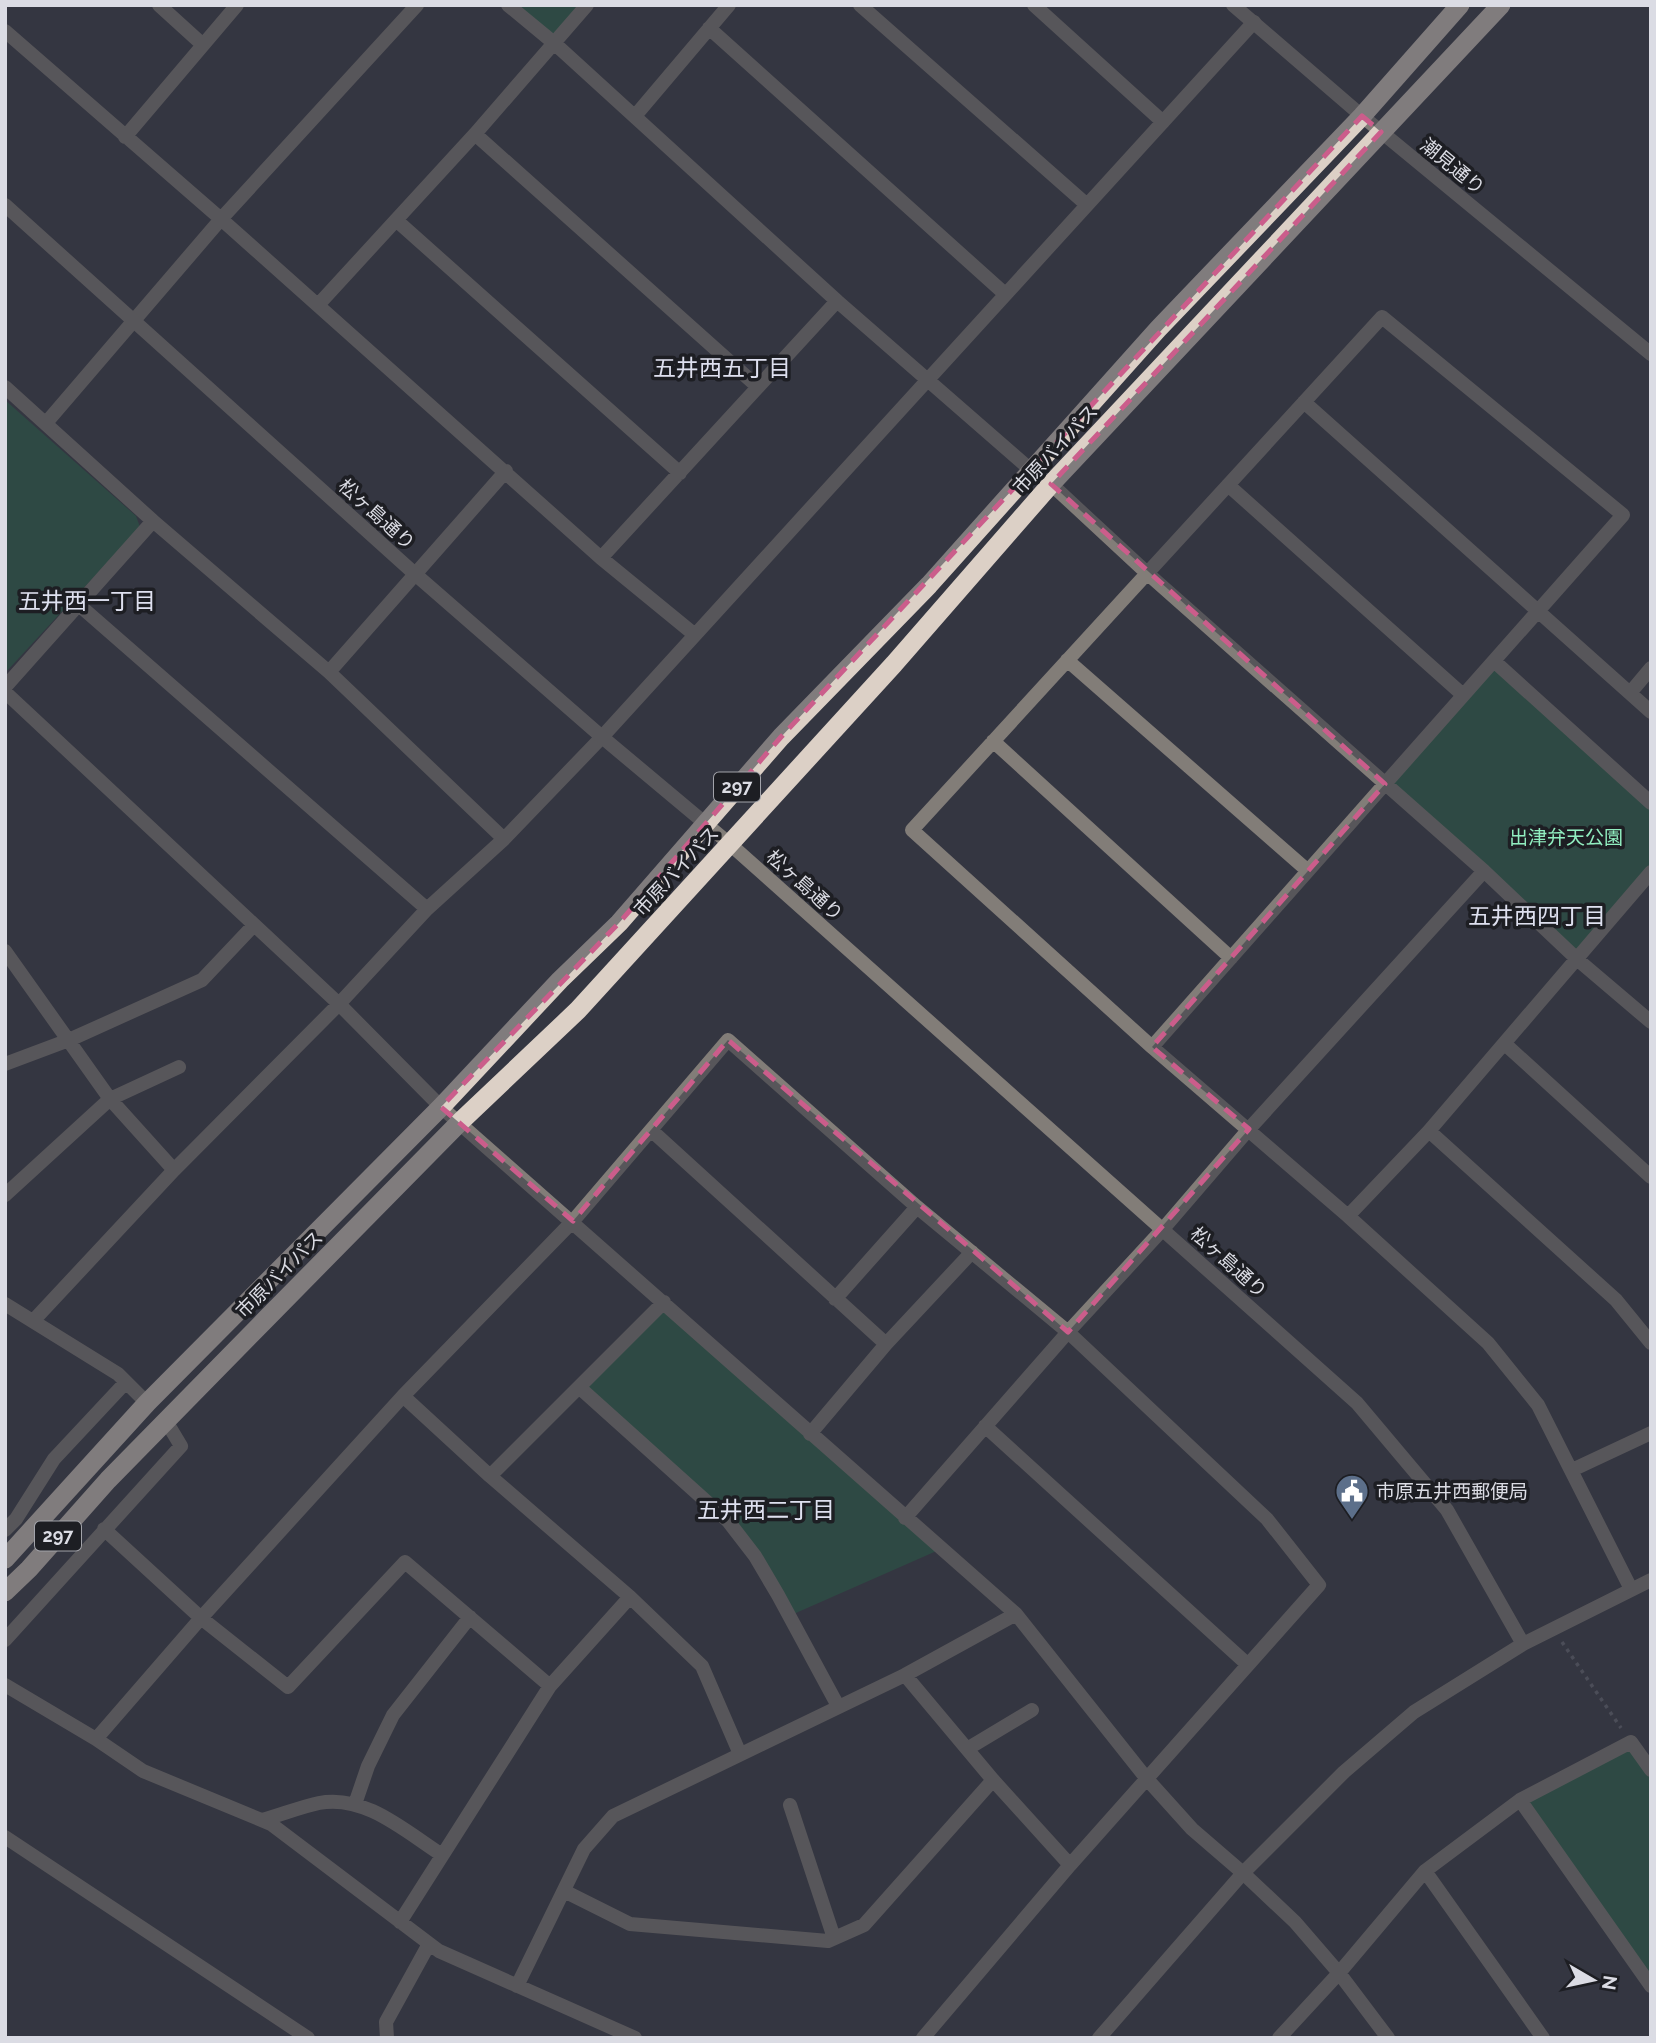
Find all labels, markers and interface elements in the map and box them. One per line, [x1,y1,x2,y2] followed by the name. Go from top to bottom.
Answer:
[1417,134,1489,198] street label: 潮見通り
[653,354,791,381] district label: 五井西五丁目
[1008,400,1102,498] street label: 市原バイパス
[334,474,420,554] street label: 松ヶ島通り
[18,587,156,614] district label: 五井西一丁目
[714,772,760,802] road number: 297
[629,822,723,920] street label: 市原バイパス
[1509,826,1623,848] park label: 出津弁天公園
[762,845,848,925] street label: 松ヶ島通り
[1468,902,1606,929] district label: 五井西四丁目
[1186,1222,1272,1302] street label: 松ヶ島通り
[231,1226,327,1322] street label: 市原バイパス
[1333,1472,1371,1521] public building icon: 市原五井西郵便局
[1376,1480,1528,1502] place label: 市原五井西郵便局
[697,1496,835,1523] district label: 五井西二丁目
[35,1521,81,1550] road number: 297
[1558,1945,1628,2015] north arrow
[1598,1974,1622,1992] text: N

